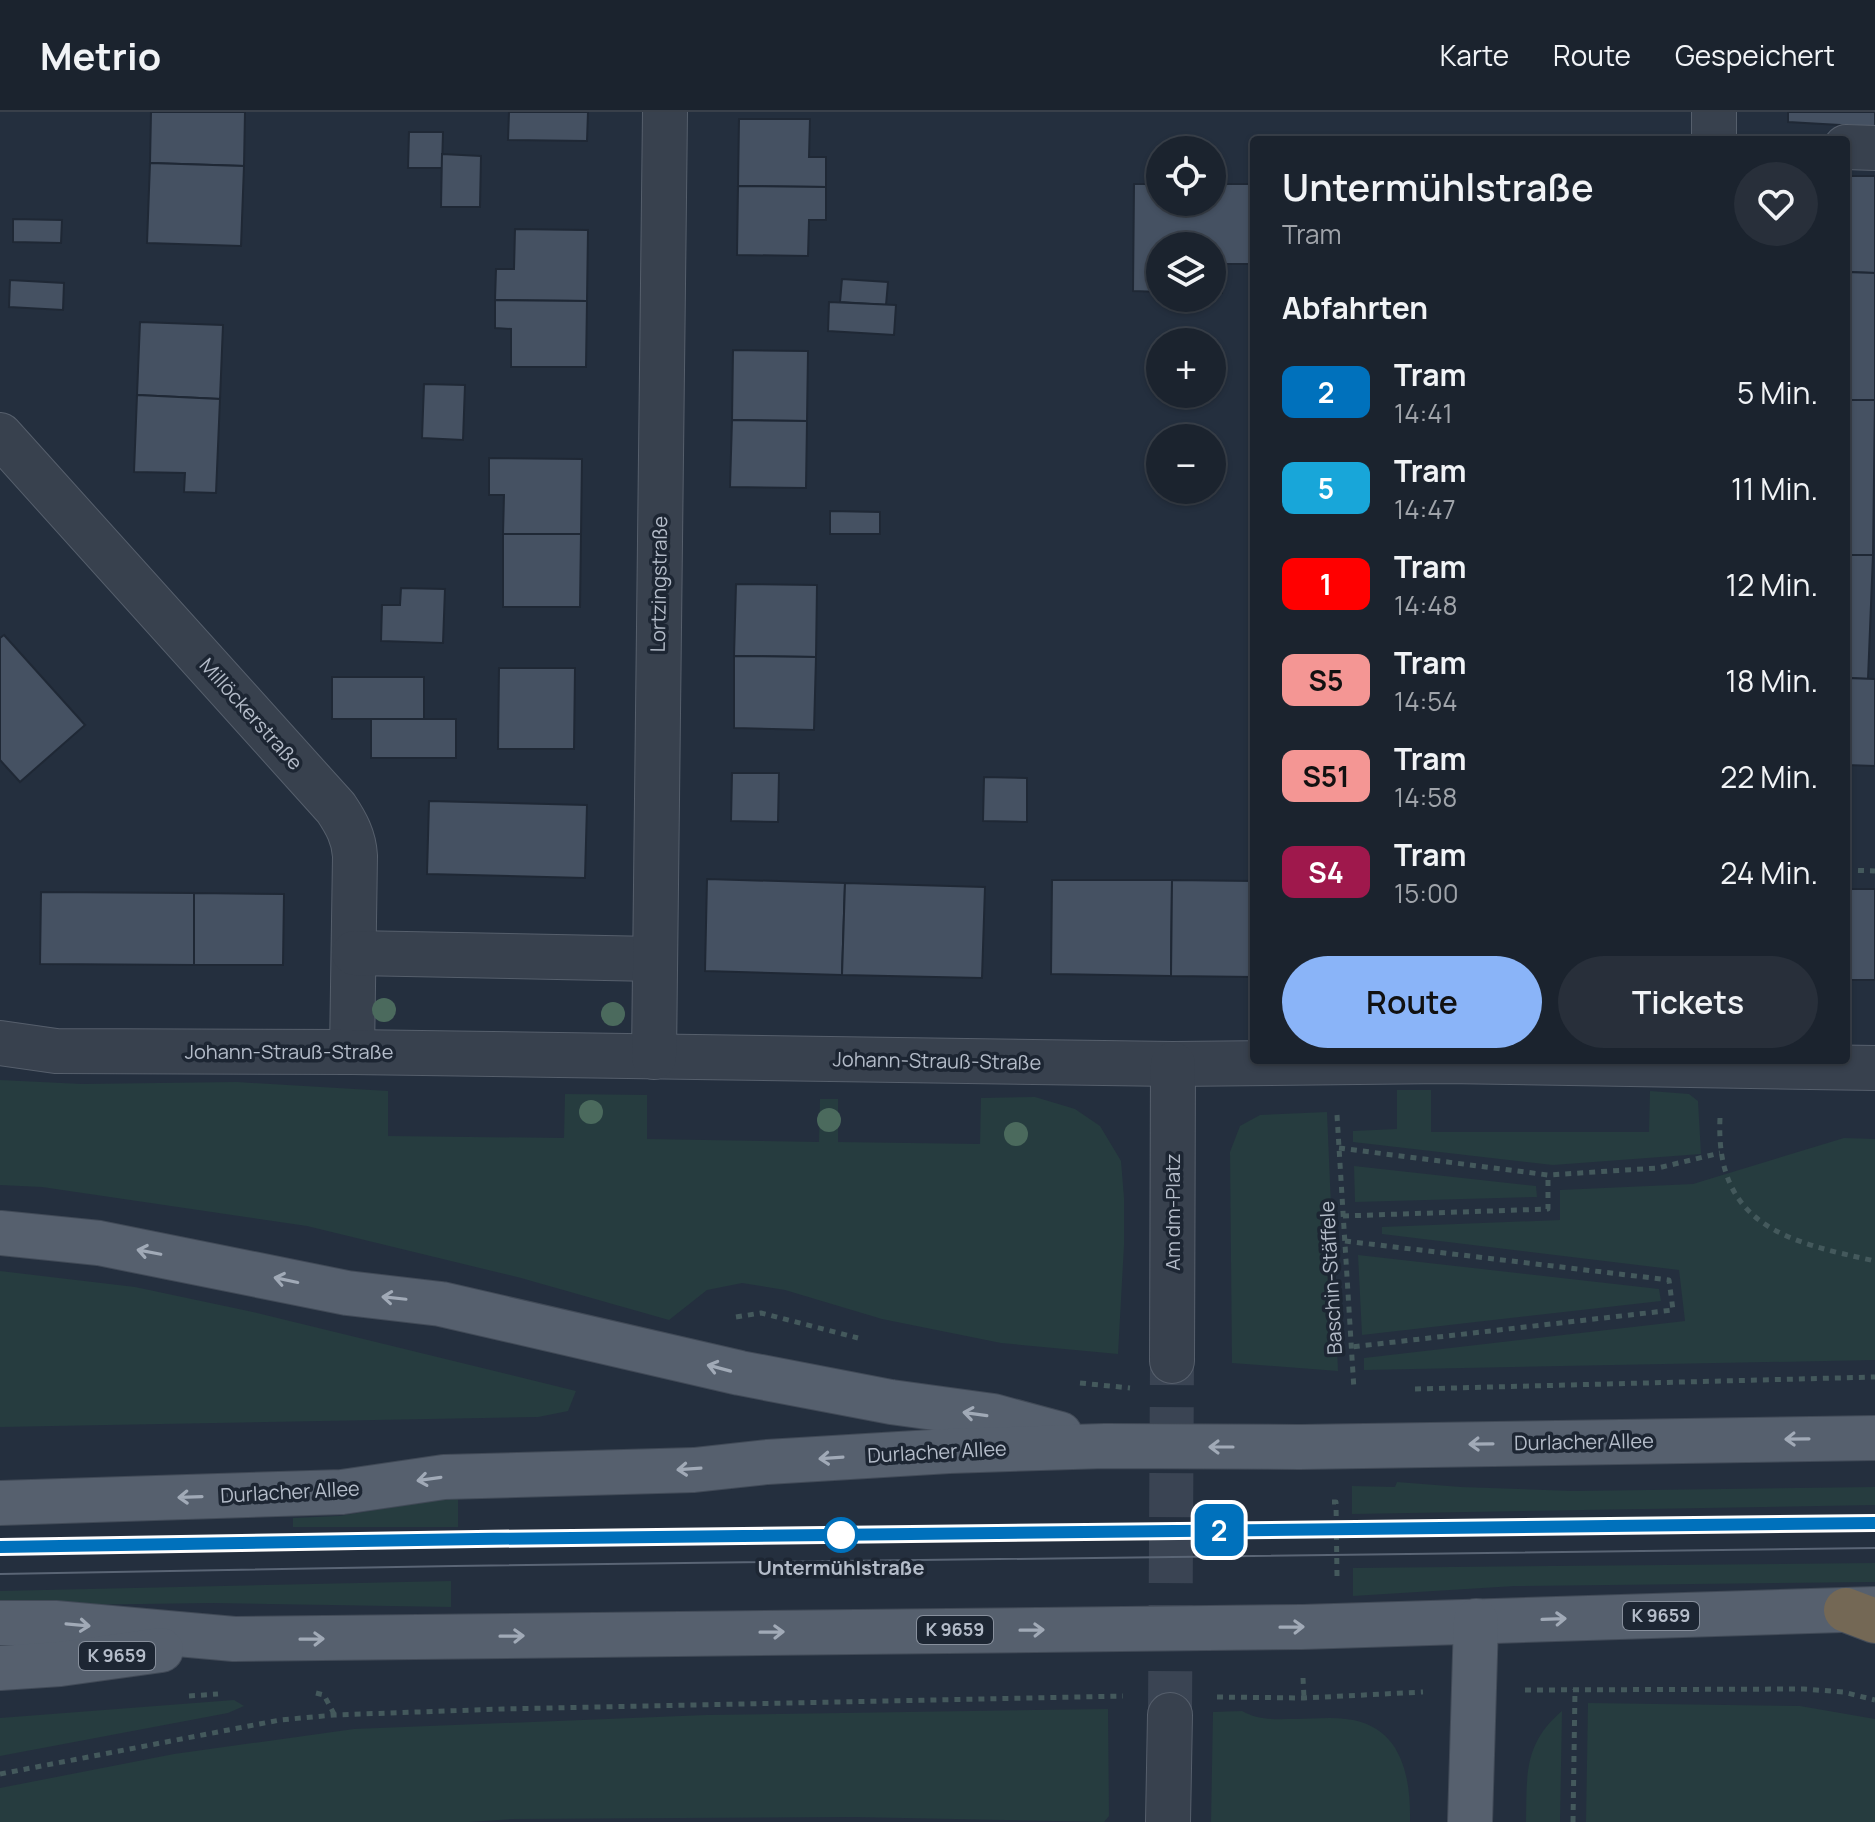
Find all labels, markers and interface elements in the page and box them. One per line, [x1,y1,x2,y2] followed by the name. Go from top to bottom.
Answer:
[40,29,161,81] text: Metrio
[1440,36,1509,74] text: Karte
[1553,36,1631,74] text: Route
[1675,36,1835,74] text: Gespeichert
[1146,136,1226,504] map controls
[1146,136,1226,216] button: locate
[1282,160,1594,212] text: Untermühlstraße
[1734,162,1818,246] button: heart
[1282,216,1342,252] text: Tram
[1146,232,1226,312] button: layers
[1282,287,1428,328] text: Abfahrten
[1146,328,1226,408] button: +
[1394,354,1467,395] text: Tram
[1737,372,1818,413] text: 5 Min.
[1318,373,1334,411] text: 2
[1394,395,1453,431] text: 14:41
[1146,424,1226,504] button: −
[1394,450,1467,491] text: Tram
[1731,468,1818,509] text: 11 Min.
[1318,469,1334,507] text: 5
[1394,491,1456,527] text: 14:47
[644,516,673,652] street label: Lortzingstraße
[1394,546,1467,587] text: Tram
[1726,564,1818,605] text: 12 Min.
[1320,565,1332,603] text: 1
[1394,587,1458,623] text: 14:48
[1394,642,1467,683] text: Tram
[194,652,309,775] street label: Millöckerstraße
[1725,660,1818,701] text: 18 Min.
[1309,661,1343,699] text: S5
[1394,683,1458,719] text: 14:54
[1394,738,1467,779] text: Tram
[1720,756,1818,797] text: 22 Min.
[1302,757,1350,795] text: S51
[1394,779,1457,815] text: 14:58
[1394,834,1467,875] text: Tram
[1720,852,1818,893] text: 24 Min.
[1308,853,1344,891] text: S4
[1394,875,1459,911] text: 15:00
[1282,956,1542,1048] button: Route
[1558,956,1818,1048] button: Tickets
[185,1038,393,1065] street label: Johann-Strauß-Straße
[832,1045,1042,1076] street label: Johann-Strauß-Straße
[1159,1153,1186,1271] street label: Am dm-Platz
[1313,1200,1348,1356] street label: Baschin-Stäffele
[137,1244,163,1259] one-way arrow
[274,1272,300,1287] one-way arrow
[381,1291,408,1306] one-way arrow
[707,1359,733,1374] one-way arrow
[963,1406,988,1421] one-way arrow
[1514,1427,1654,1456] street label: Durlacher Allee
[1784,1431,1811,1447] one-way arrow
[867,1434,1007,1469] street label: Durlacher Allee
[1468,1436,1495,1452] one-way arrow
[1208,1439,1235,1455] one-way arrow
[818,1451,845,1466] one-way arrow
[676,1462,703,1477] one-way arrow
[417,1472,442,1487] one-way arrow
[220,1474,360,1509] street label: Durlacher Allee
[177,1490,204,1505] one-way arrow
[1193,1504,1245,1556] line badge: 2
[1211,1511,1227,1549] text: 2
[824,1518,858,1552] marker: Untermühlstraße
[757,1554,925,1581] place label: Untermühlstraße
[1623,1602,1699,1630] road number: K 9659
[1540,1611,1567,1627] one-way arrow
[917,1616,993,1644] road number: K 9659
[64,1617,91,1632] one-way arrow
[1278,1620,1305,1635] one-way arrow
[1018,1622,1045,1637] one-way arrow
[758,1625,785,1640] one-way arrow
[498,1628,525,1644] one-way arrow
[298,1631,325,1646] one-way arrow
[79,1642,155,1670] road number: K 9659

